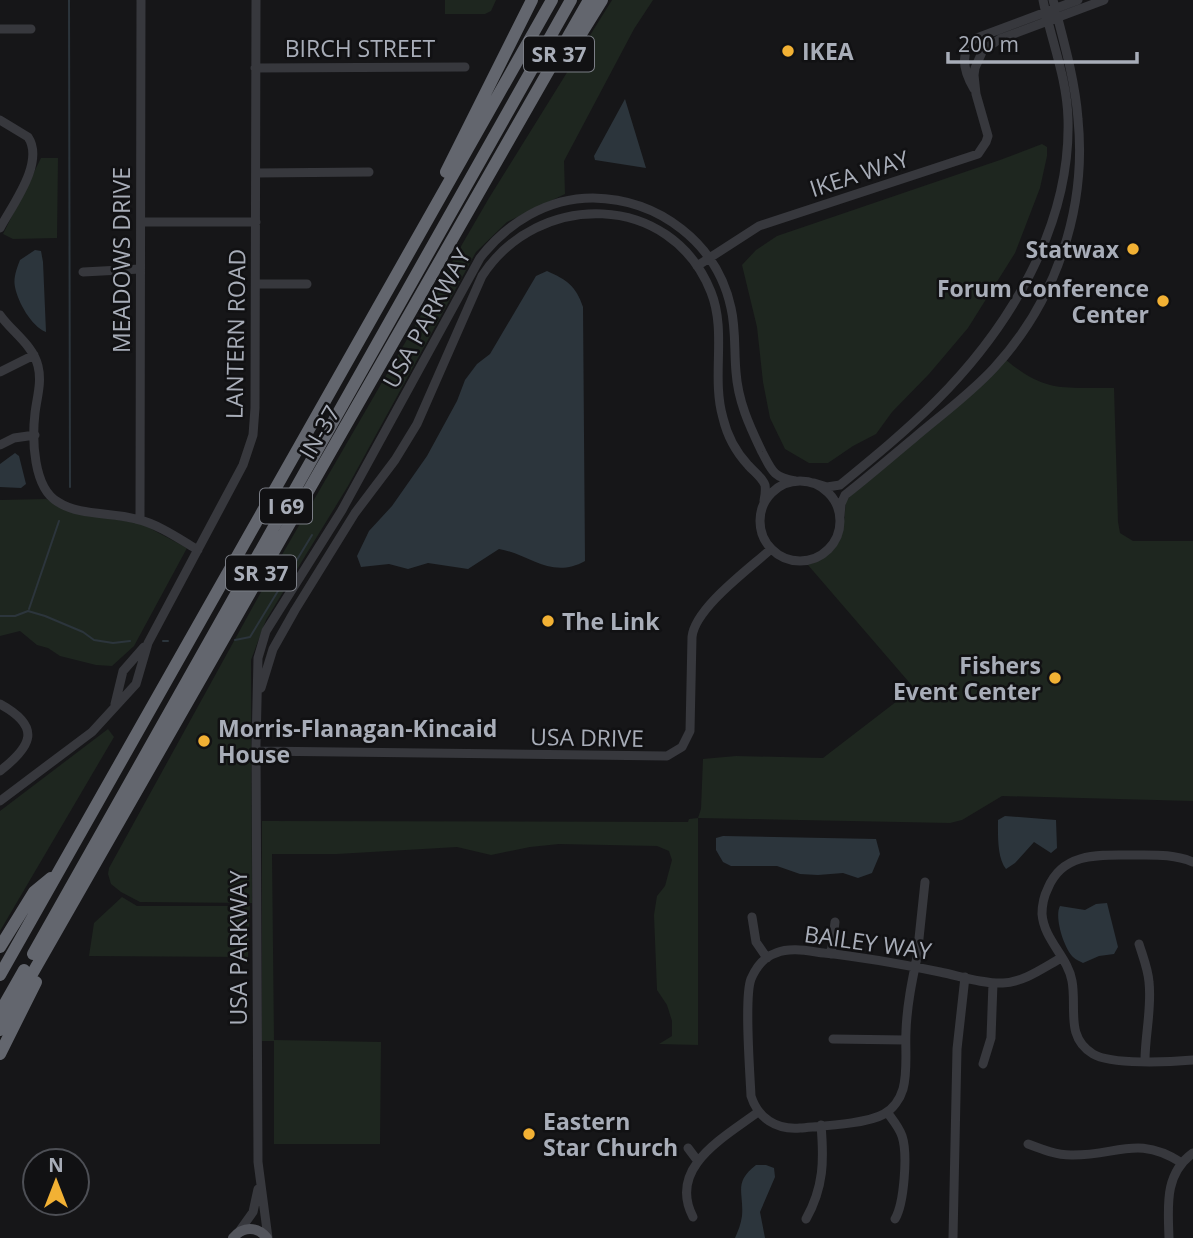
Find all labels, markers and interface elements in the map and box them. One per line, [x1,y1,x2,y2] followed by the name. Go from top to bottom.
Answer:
[948,21,1137,65] scale bar
[958,30,1019,58] text: 200 m
[285,32,436,64] street label: BIRCH STREET
[802,35,854,67] place label: IKEA
[524,36,594,72] road number: SR 37
[780,43,796,59] marker: IKEA
[805,142,913,204] street label: IKEA WAY
[105,167,137,353] street label: MEADOWS DRIVE
[1026,233,1120,265] place label: Statwax
[1125,241,1141,257] marker: Statwax
[374,242,478,394] street label: USA PARKWAY
[218,249,252,419] street label: LANTERN ROAD
[937,272,1149,330] place label: Forum Conference Center
[1155,293,1171,309] marker: Forum Conference Center
[291,399,347,465] street label: IN-37
[260,489,312,524] road number: I 69
[226,556,296,590] road number: SR 37
[562,605,660,637] place label: The Link
[540,613,556,629] marker: The Link
[893,649,1041,707] place label: Fishers Event Center
[1047,670,1063,686] marker: Fishers Event Center
[218,712,497,770] place label: Morris-Flanagan-Kincaid House
[530,720,644,754] street label: USA DRIVE
[196,733,212,749] marker: Morris-Flanagan-Kincaid House
[222,870,254,1026] street label: USA PARKWAY
[802,917,934,967] street label: BAILEY WAY
[543,1105,678,1163] place label: Eastern Star Church
[521,1126,537,1142] marker: Eastern Star Church
[21,1147,91,1217] north arrow
[48,1152,64,1178] text: N

